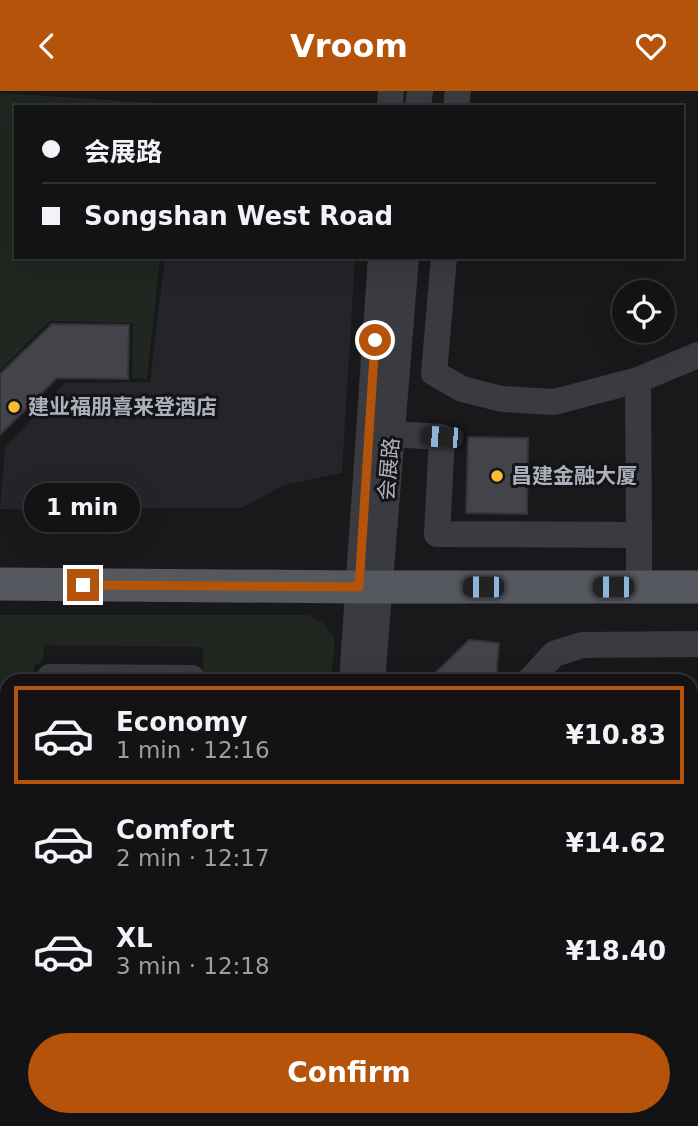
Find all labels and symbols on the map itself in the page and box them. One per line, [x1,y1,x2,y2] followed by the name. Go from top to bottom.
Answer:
[359,324,391,356] route start
[28,395,217,419] place label: 建业福朋喜来登酒店
[6,399,22,415] marker: 建业福朋喜来登酒店
[421,425,464,449] car
[374,437,404,501] street label: 会展路
[511,464,637,488] place label: 昌建金融大厦
[489,468,505,484] marker: 昌建金融大厦
[25,483,141,533] callout: 1 min
[67,569,99,601] route end
[463,577,505,598] car
[593,577,635,598] car

